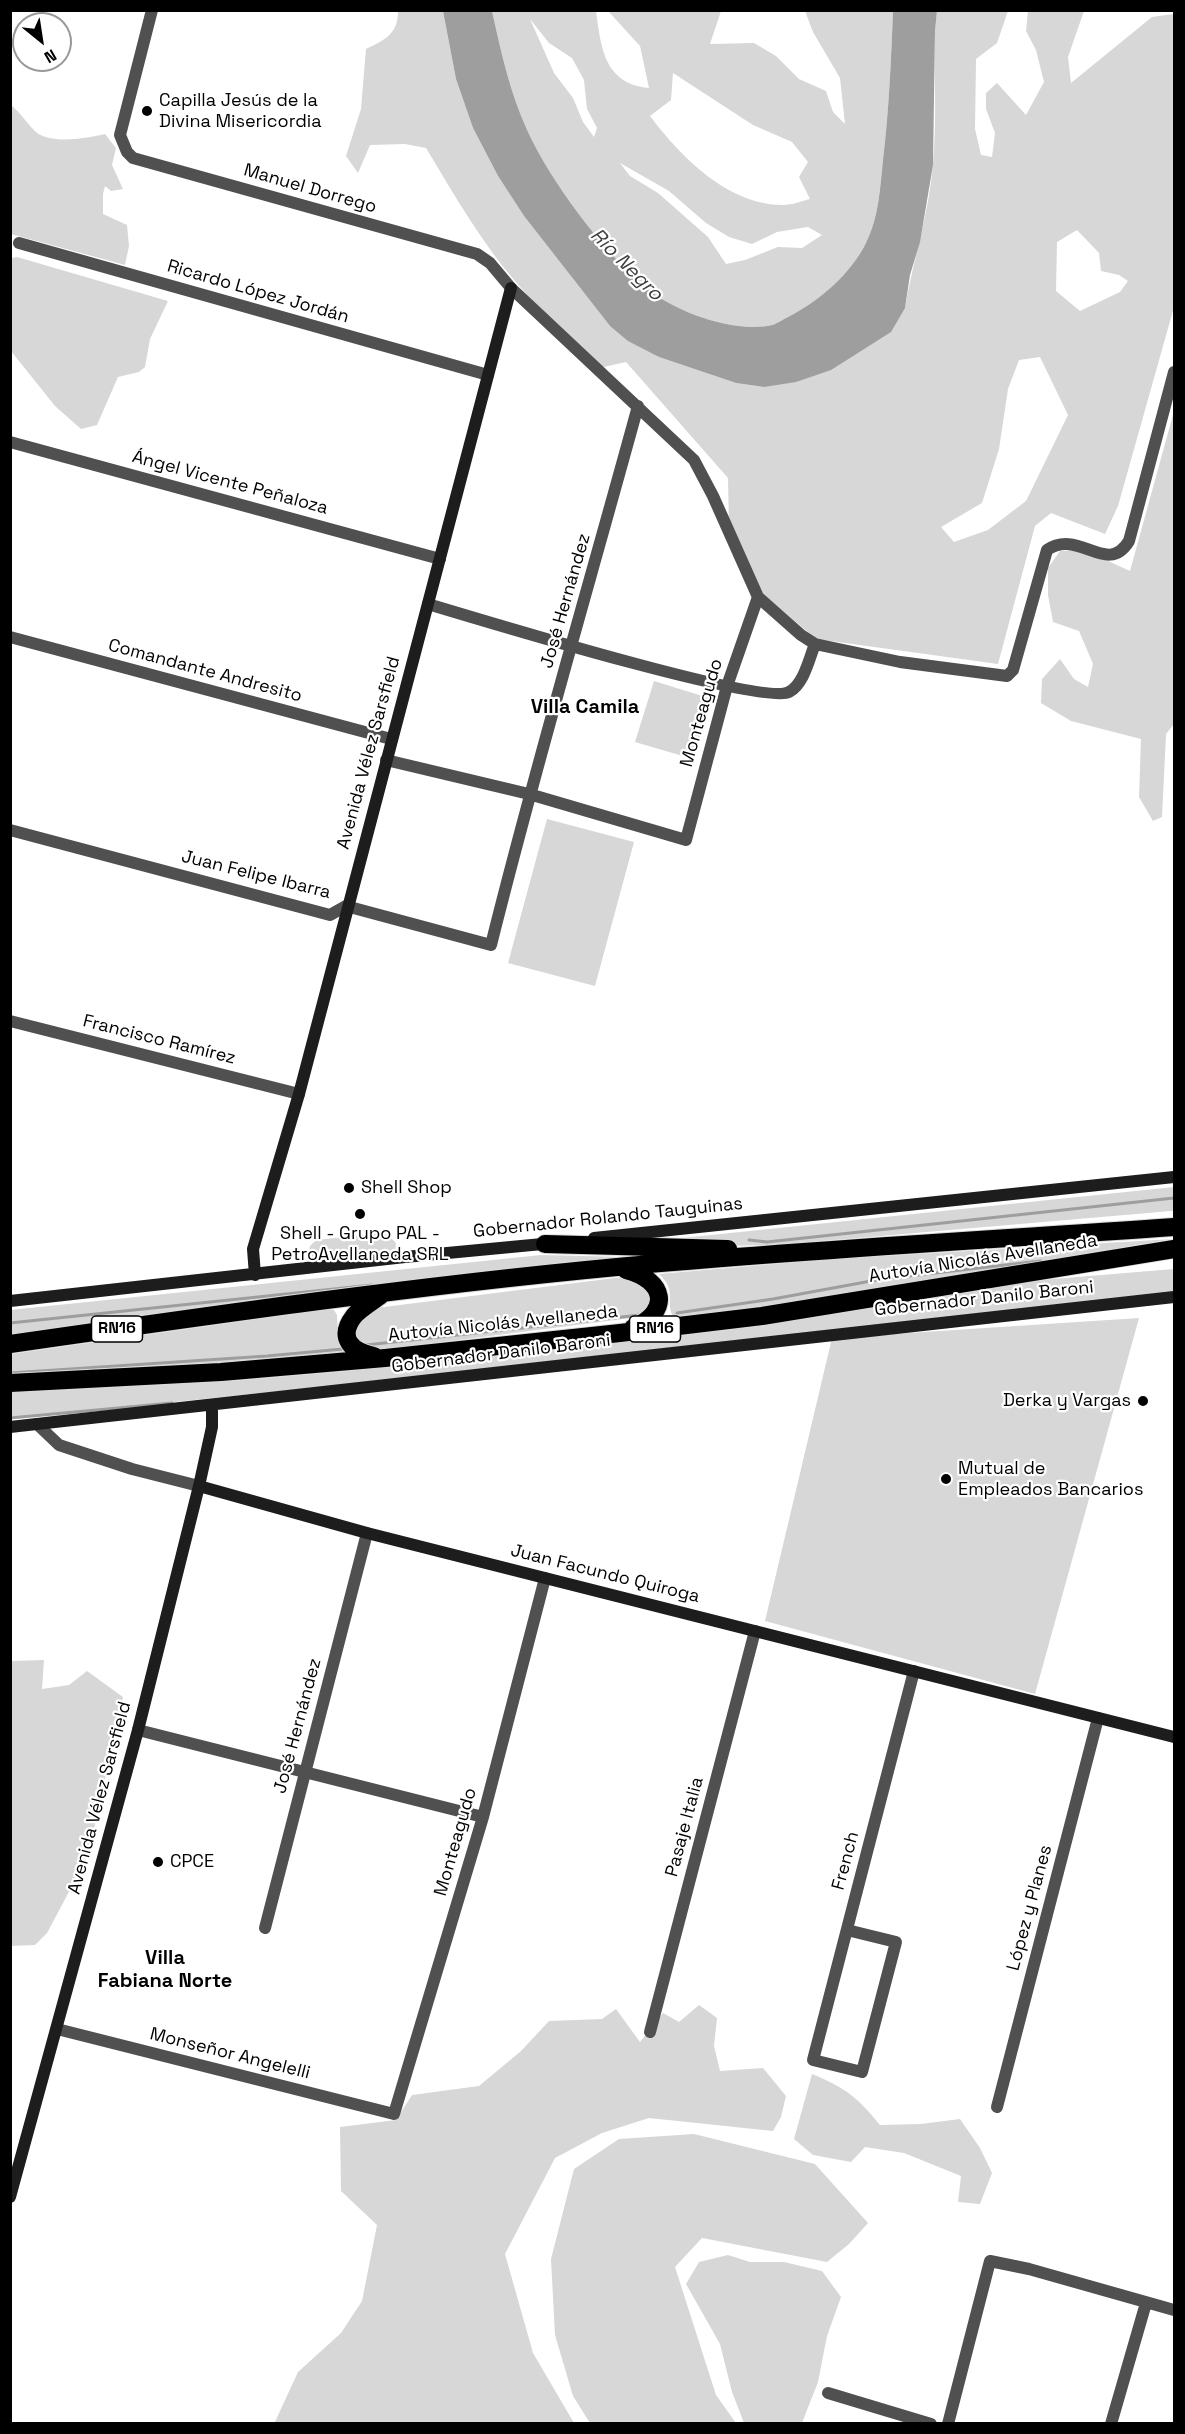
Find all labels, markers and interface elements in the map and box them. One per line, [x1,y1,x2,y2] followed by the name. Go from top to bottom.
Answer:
[12,12,72,72] north arrow
[40,45,60,68] text: N
[159,90,321,132] place label: Capilla Jesús de la Divina Misericordia
[140,104,154,118] marker: Capilla Jesús de la Divina Misericordia
[241,160,379,218] street label: Manuel Dorrego
[585,224,667,306] water label: Río Negro
[165,256,351,328] street label: Ricardo López Jordán
[130,446,330,520] street label: Ángel Vicente Peñaloza
[536,531,596,671] street label: José Hernández
[106,635,304,707] street label: Comandante Andresito
[333,654,405,852] street label: Avenida Vélez Sarsfield
[676,656,728,770] street label: Monteagudo
[531,696,639,720] district label: Villa Camila
[179,846,333,904] street label: Juan Felipe Ibarra
[80,1011,238,1069] street label: Francisco Ramírez
[361,1177,452,1199] place label: Shell Shop
[342,1181,356,1195] marker: Shell Shop
[472,1193,744,1243] street label: Gobernador Rolando Tauguinas
[353,1207,367,1221] marker: Shell - Grupo PAL - PetroAvellaneda SRL
[271,1223,449,1266] place label: Shell - Grupo PAL - PetroAvellaneda SRL
[867,1230,1099,1288] street label: Autovía Nicolás Avellaneda
[873,1277,1095,1321] street label: Gobernador Danilo Baroni
[387,1301,619,1347] street label: Autovía Nicolás Avellaneda
[92,1316,142,1342] road number: RN16
[630,1316,680,1342] road number: RN16
[390,1330,612,1378] street label: Gobernador Danilo Baroni
[1003,1390,1131,1412] place label: Derka y Vargas
[1136,1394,1150,1408] marker: Derka y Vargas
[958,1458,1143,1500] place label: Mutual de Empleados Bancarios
[939,1472,953,1486] marker: Mutual de Empleados Bancarios
[508,1540,702,1608] street label: Juan Facundo Quiroga
[270,1656,326,1796] street label: José Hernández
[64,1699,136,1897] street label: Avenida Vélez Sarsfield
[661,1775,709,1879] street label: Pasaje Italia
[430,1785,482,1899] street label: Monteagudo
[828,1829,864,1893] street label: French
[1003,1843,1057,1973] street label: López y Planes
[170,1851,214,1873] place label: CPCE
[151,1855,165,1869] marker: CPCE
[98,1947,232,1994] district label: Villa Fabiana Norte
[148,2024,312,2084] street label: Monseñor Angelelli

